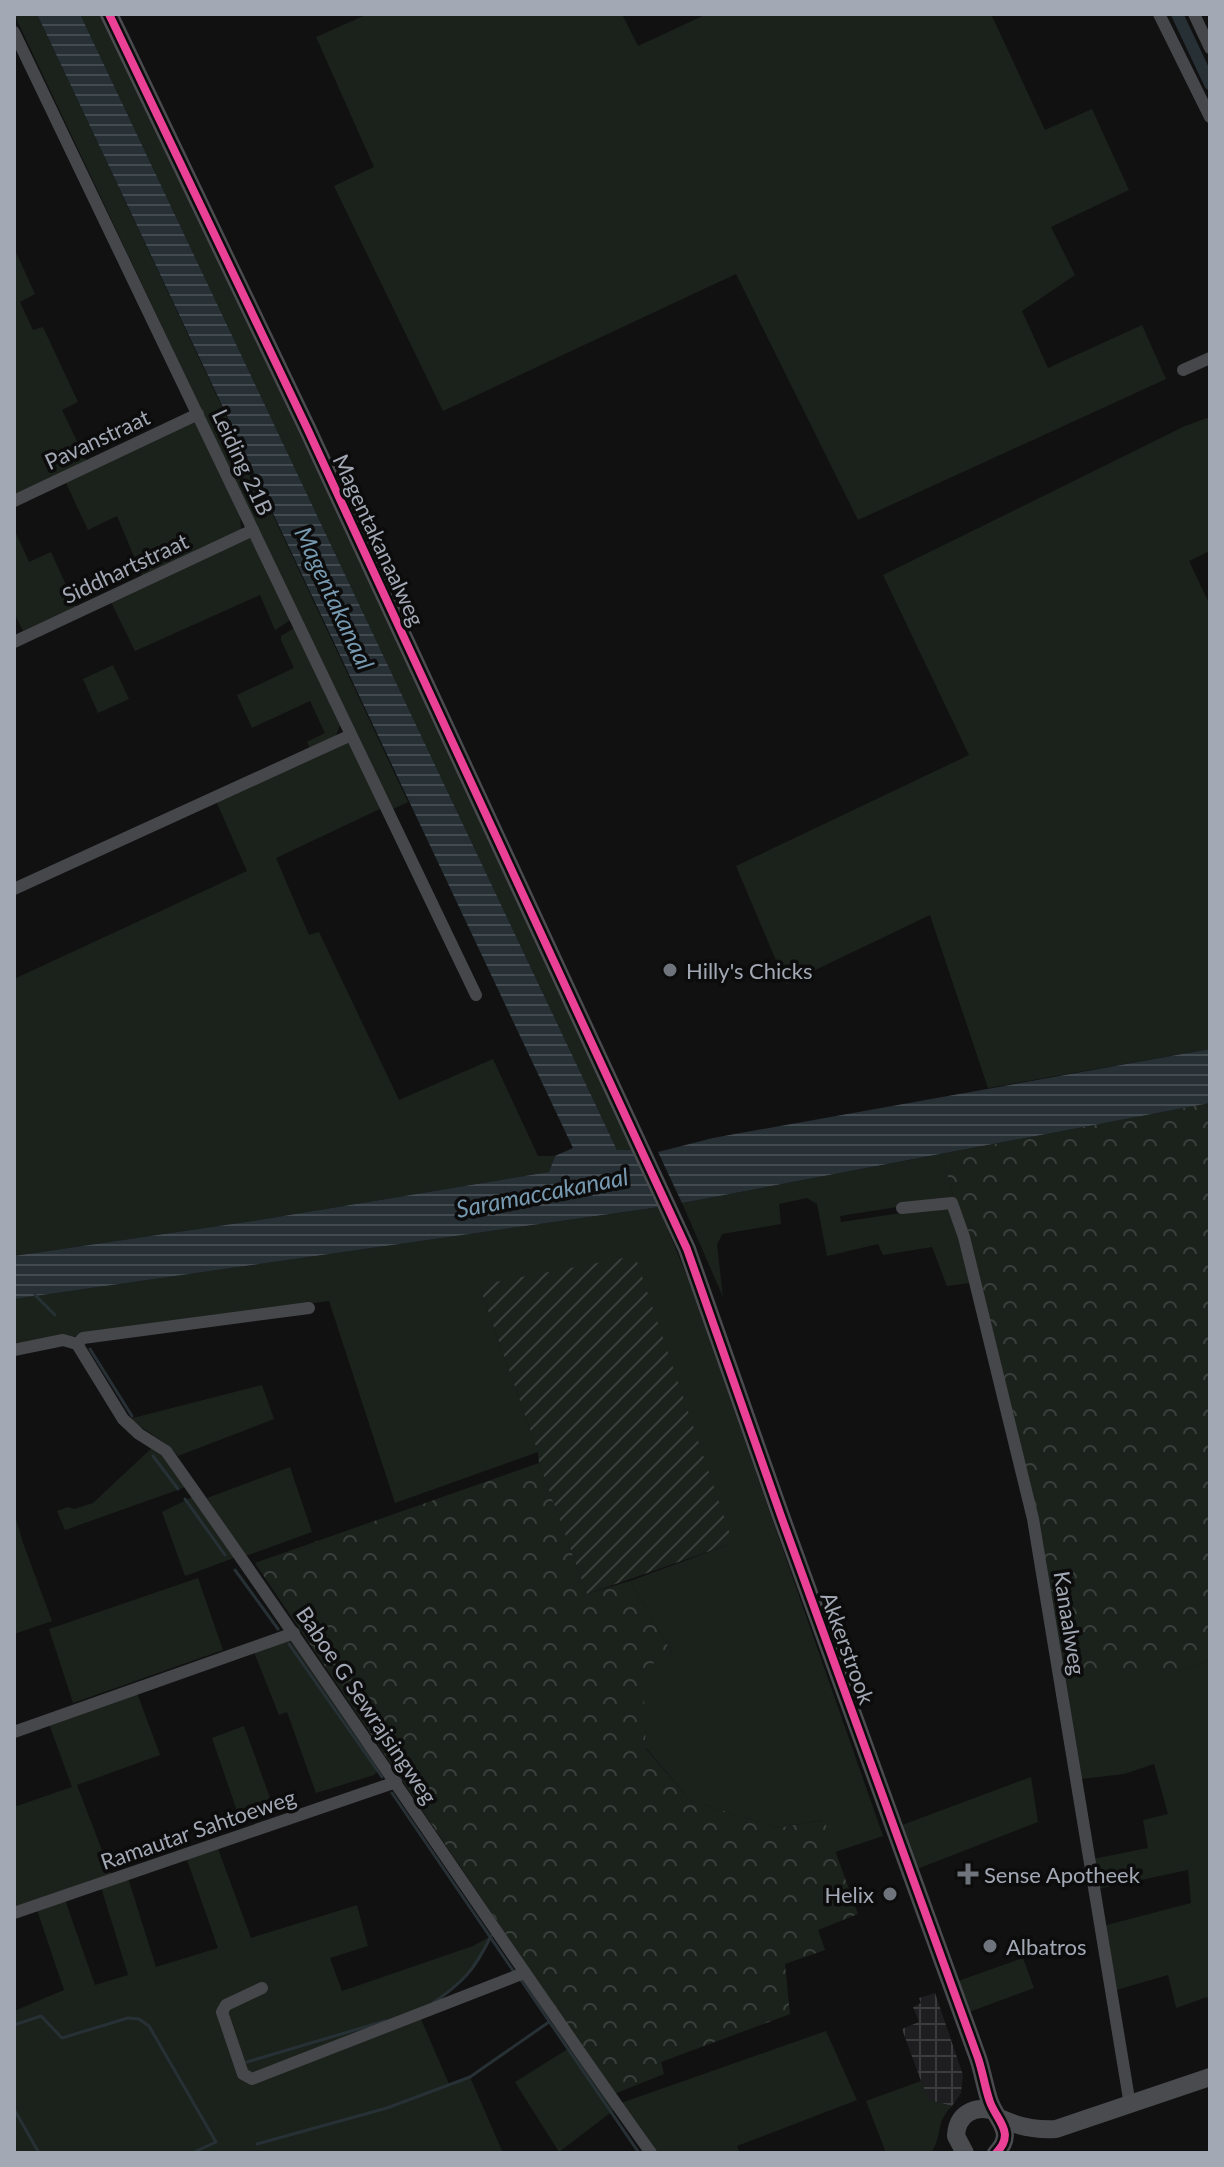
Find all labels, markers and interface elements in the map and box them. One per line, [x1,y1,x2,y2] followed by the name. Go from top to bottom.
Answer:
[40,403,154,475] street label: Pavanstraat
[207,405,279,519] street label: Leiding 21B
[328,450,430,630] street label: Magentakanaalweg
[289,522,381,674] water label: Magentakanaal
[58,527,192,609] street label: Siddhartstraat
[686,957,813,984] place label: Hilly's Chicks
[661,961,679,979] marker: Hilly's Chicks
[453,1161,631,1223] water label: Saramaccakanaal
[1048,1569,1092,1677] street label: Kanaalweg
[815,1588,881,1708] street label: Akkerstrook
[291,1601,443,1809] street label: Baboe G Sewrajsingweg
[97,1783,299,1875] street label: Ramautar Sahtoeweg
[984,1861,1141,1888] place label: Sense Apotheek
[959,1865,977,1883] marker: Sense Apotheek
[825,1881,874,1908] place label: Helix
[881,1885,899,1903] marker: Helix
[1006,1933,1087,1960] place label: Albatros
[981,1937,999,1955] marker: Albatros

